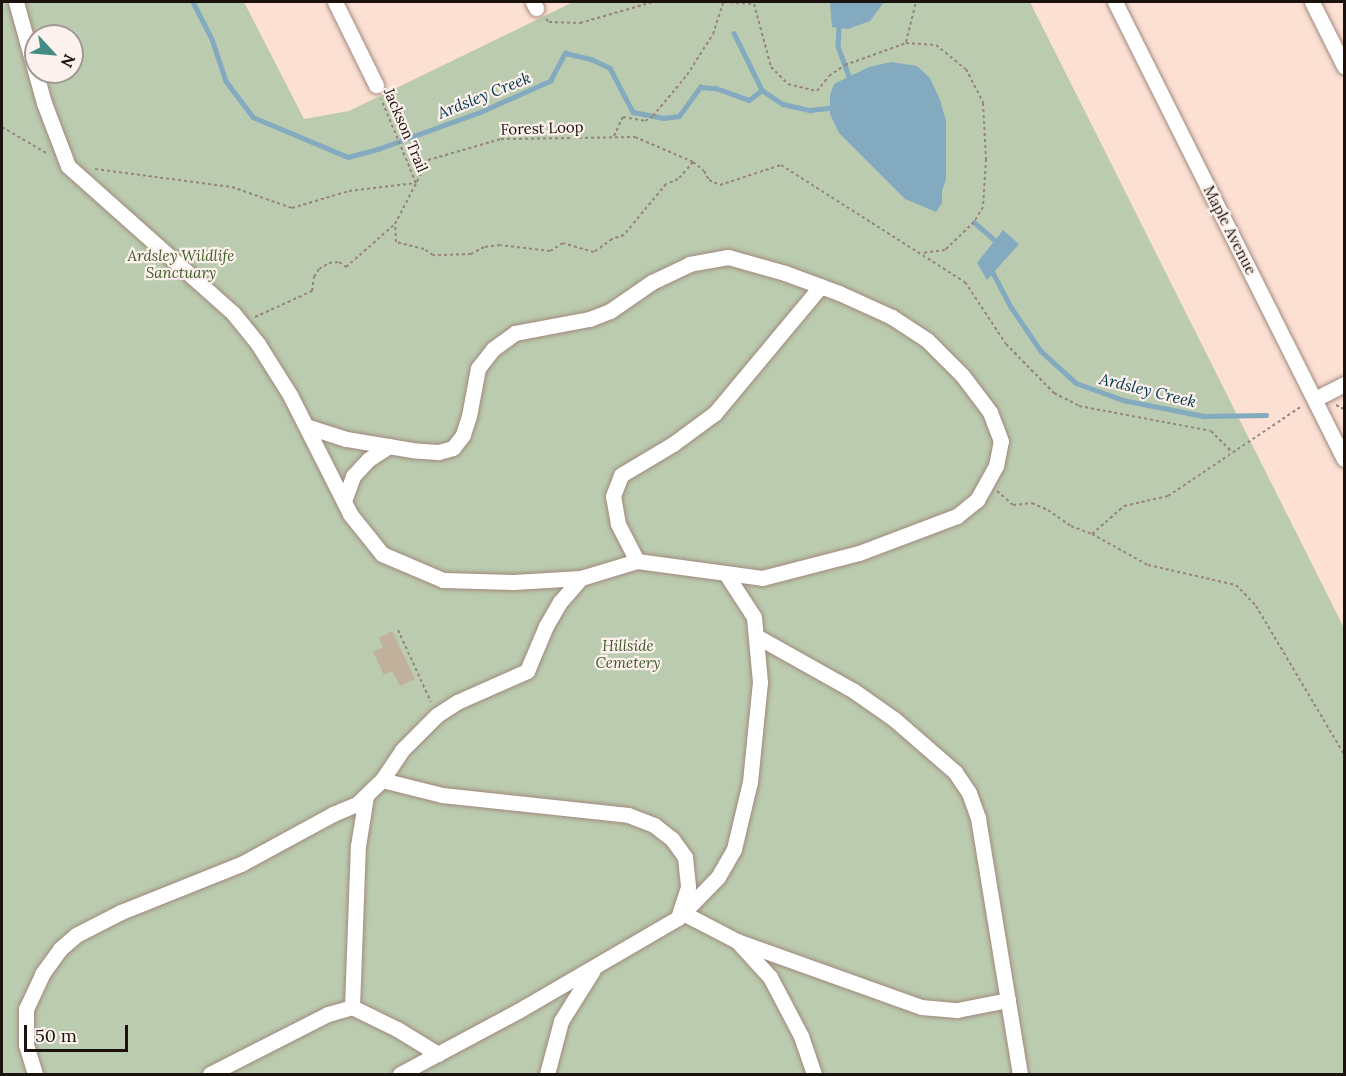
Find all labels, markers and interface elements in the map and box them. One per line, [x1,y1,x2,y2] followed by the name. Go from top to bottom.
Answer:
[24,24,84,84] north arrow
[57,51,80,71] text: N
[434,68,534,122] water label: Ardsley Creek
[380,85,432,175] street label: Jackson Trail
[500,118,584,138] street label: Forest Loop
[1200,182,1260,278] street label: Maple Avenue
[128,246,234,281] park label: Ardsley Wildlife Sanctuary
[1098,369,1198,411] water label: Ardsley Creek
[595,636,661,671] park label: Hillside Cemetery
[27,1013,130,1051] scale bar
[35,1024,77,1047] text: 50 m

